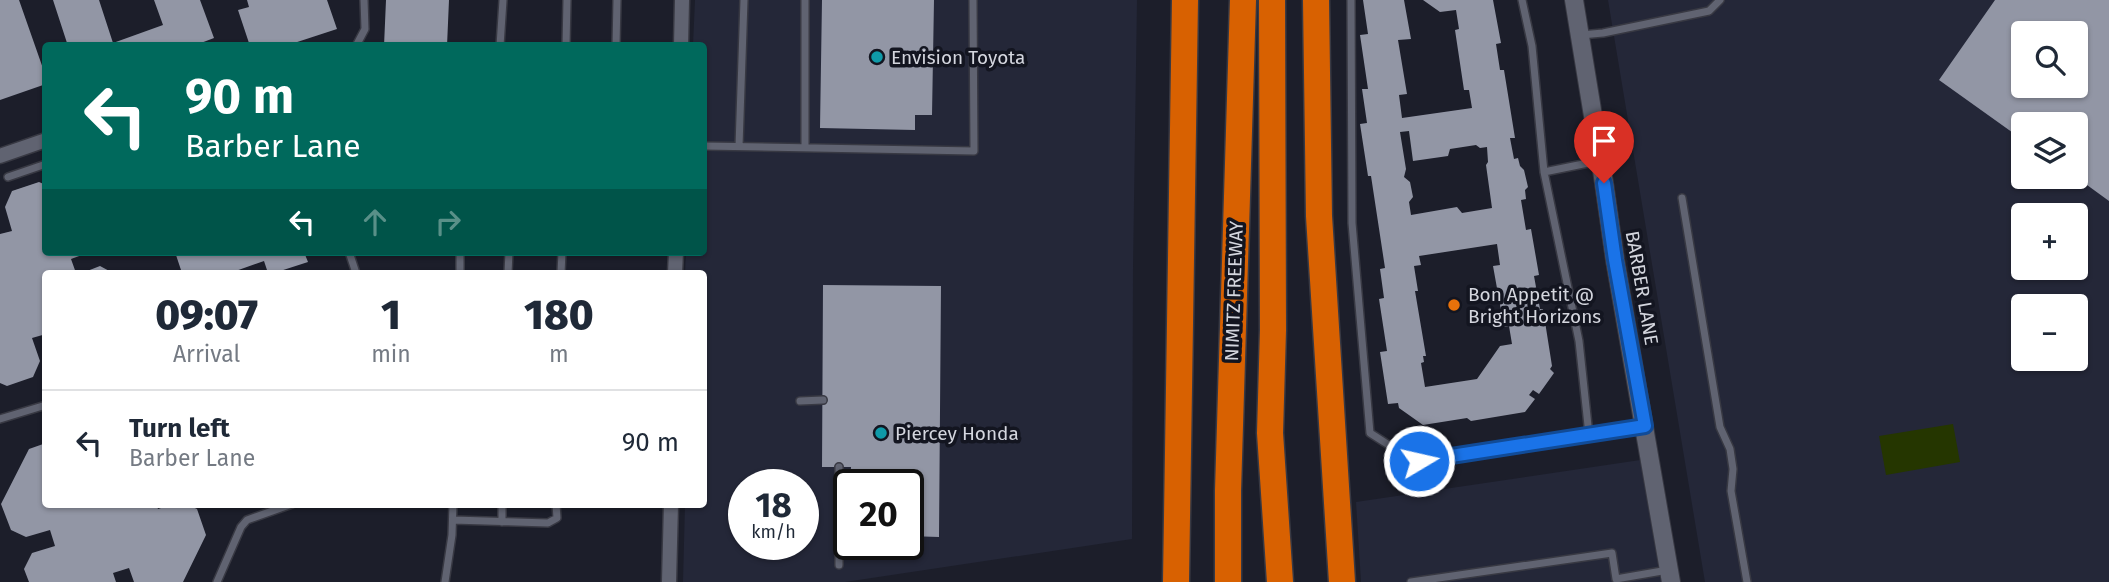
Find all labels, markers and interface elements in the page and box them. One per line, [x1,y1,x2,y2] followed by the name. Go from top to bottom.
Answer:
[2011,21,2088,371] map controls
[2011,21,2088,98] button: search
[891,46,1025,69] place label: Envision Toyota
[869,49,885,65] marker: Envision Toyota
[185,67,294,126] text: 90 m
[70,70,161,161] icon: left
[1574,111,1634,183] pin
[2011,112,2088,189] button: layers
[1585,122,1623,160] icon: arrive
[185,127,361,165] text: Barber Lane
[283,203,321,241] icon: left
[356,203,394,241] icon: ahead
[429,203,467,241] icon: right
[2011,203,2088,280] button: +
[1220,220,1248,362] street label: NIMITZ FREEWAY
[1621,229,1663,347] street label: BARBER LANE
[1468,283,1601,328] place label: Bon Appetit @ Bright Horizons
[155,290,258,340] text: 09:07
[381,290,401,340] text: 1
[524,290,594,340] text: 180
[2011,294,2088,371] button: −
[1446,297,1462,313] marker: Bon Appetit @ Bright Horizons
[173,340,240,368] text: Arrival
[371,340,411,368] text: min
[549,340,569,368] text: m
[129,413,230,444] text: Turn left
[895,422,1019,445] place label: Piercey Honda
[70,424,108,462] icon: left
[1382,424,1456,498] position arrow
[873,425,889,441] marker: Piercey Honda
[622,427,679,458] text: 90 m
[129,444,255,472] text: Barber Lane
[833,469,924,560] speed limit sign: 20
[755,484,792,526] text: 18
[751,521,796,543] text: km/h

